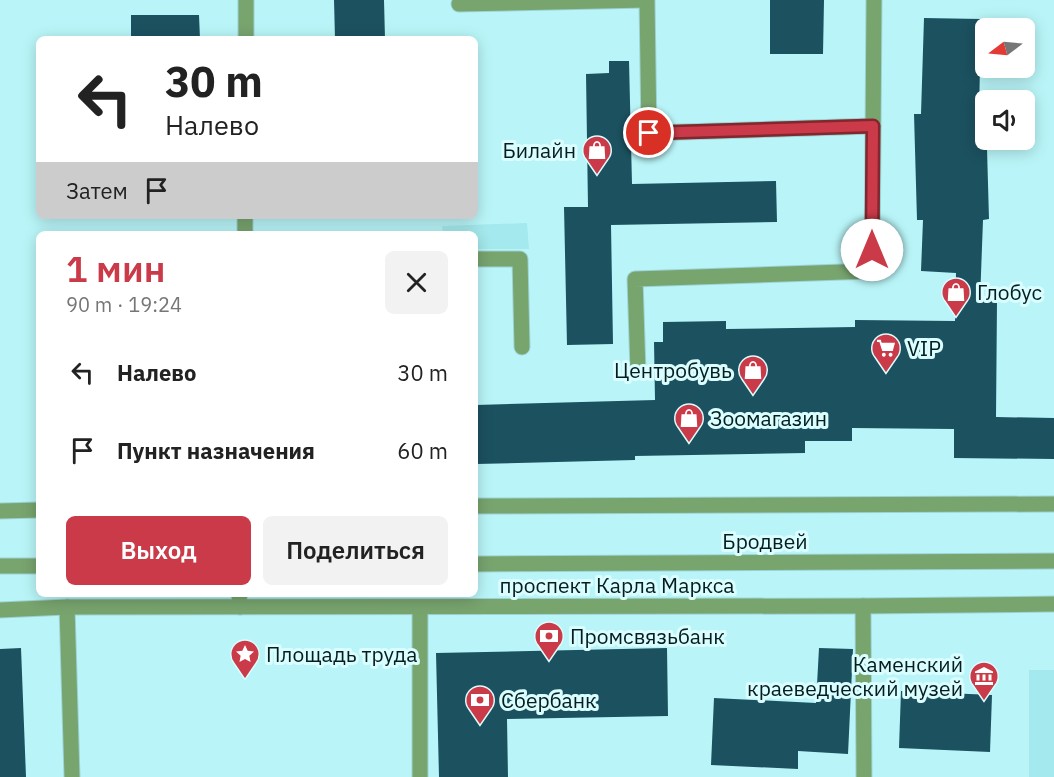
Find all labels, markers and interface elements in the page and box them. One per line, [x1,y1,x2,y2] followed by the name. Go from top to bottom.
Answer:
[975,18,1035,78] north arrow
[975,18,1035,150] map controls
[165,54,263,109] text: 30 m
[66,60,144,138] icon: left
[975,90,1035,150] button: sound
[165,107,259,142] text: Налево
[623,107,674,158] pin
[632,116,665,149] icon: arrive
[581,134,613,176] shop icon: Билайн
[503,136,576,164] place label: Билайн
[140,174,173,207] icon: arrive
[66,176,128,205] text: Затем
[840,218,904,282] position arrow
[66,245,165,292] text: 1 мин
[385,251,448,314] button: close
[940,276,972,318] shop icon: Глобус
[977,278,1042,306] place label: Глобус
[66,291,182,318] text: 90 m · 19:24
[870,332,902,374] supermarket icon: VIP
[907,334,941,362] place label: VIP
[737,354,769,396] shop icon: Центробувь
[66,356,99,389] icon: left
[614,356,732,384] place label: Центробувь
[117,358,196,387] text: Налево
[397,358,448,387] text: 30 m
[673,402,705,444] shop icon: Зоомагазин
[710,404,827,432] place label: Зоомагазин
[66,434,99,467] icon: arrive
[117,436,315,465] text: Пункт назначения
[397,436,448,465] text: 60 m
[66,516,251,585] button: Выход
[263,516,448,585] button: Поделиться
[722,527,808,555] street label: Бродвей
[499,571,735,599] street label: проспект Карла Маркса
[533,620,565,662] bank icon: Промсвязьбанк
[570,622,725,650] place label: Промсвязьбанк
[229,638,261,680] place icon: Площадь труда
[266,640,417,668] place label: Площадь труда
[747,650,963,702] place label: Каменский краеведческий музей
[968,660,1000,702] museum icon: Каменский краеведческий музей
[464,684,496,726] bank icon: Сбербанк
[501,686,597,714] place label: Сбербанк

